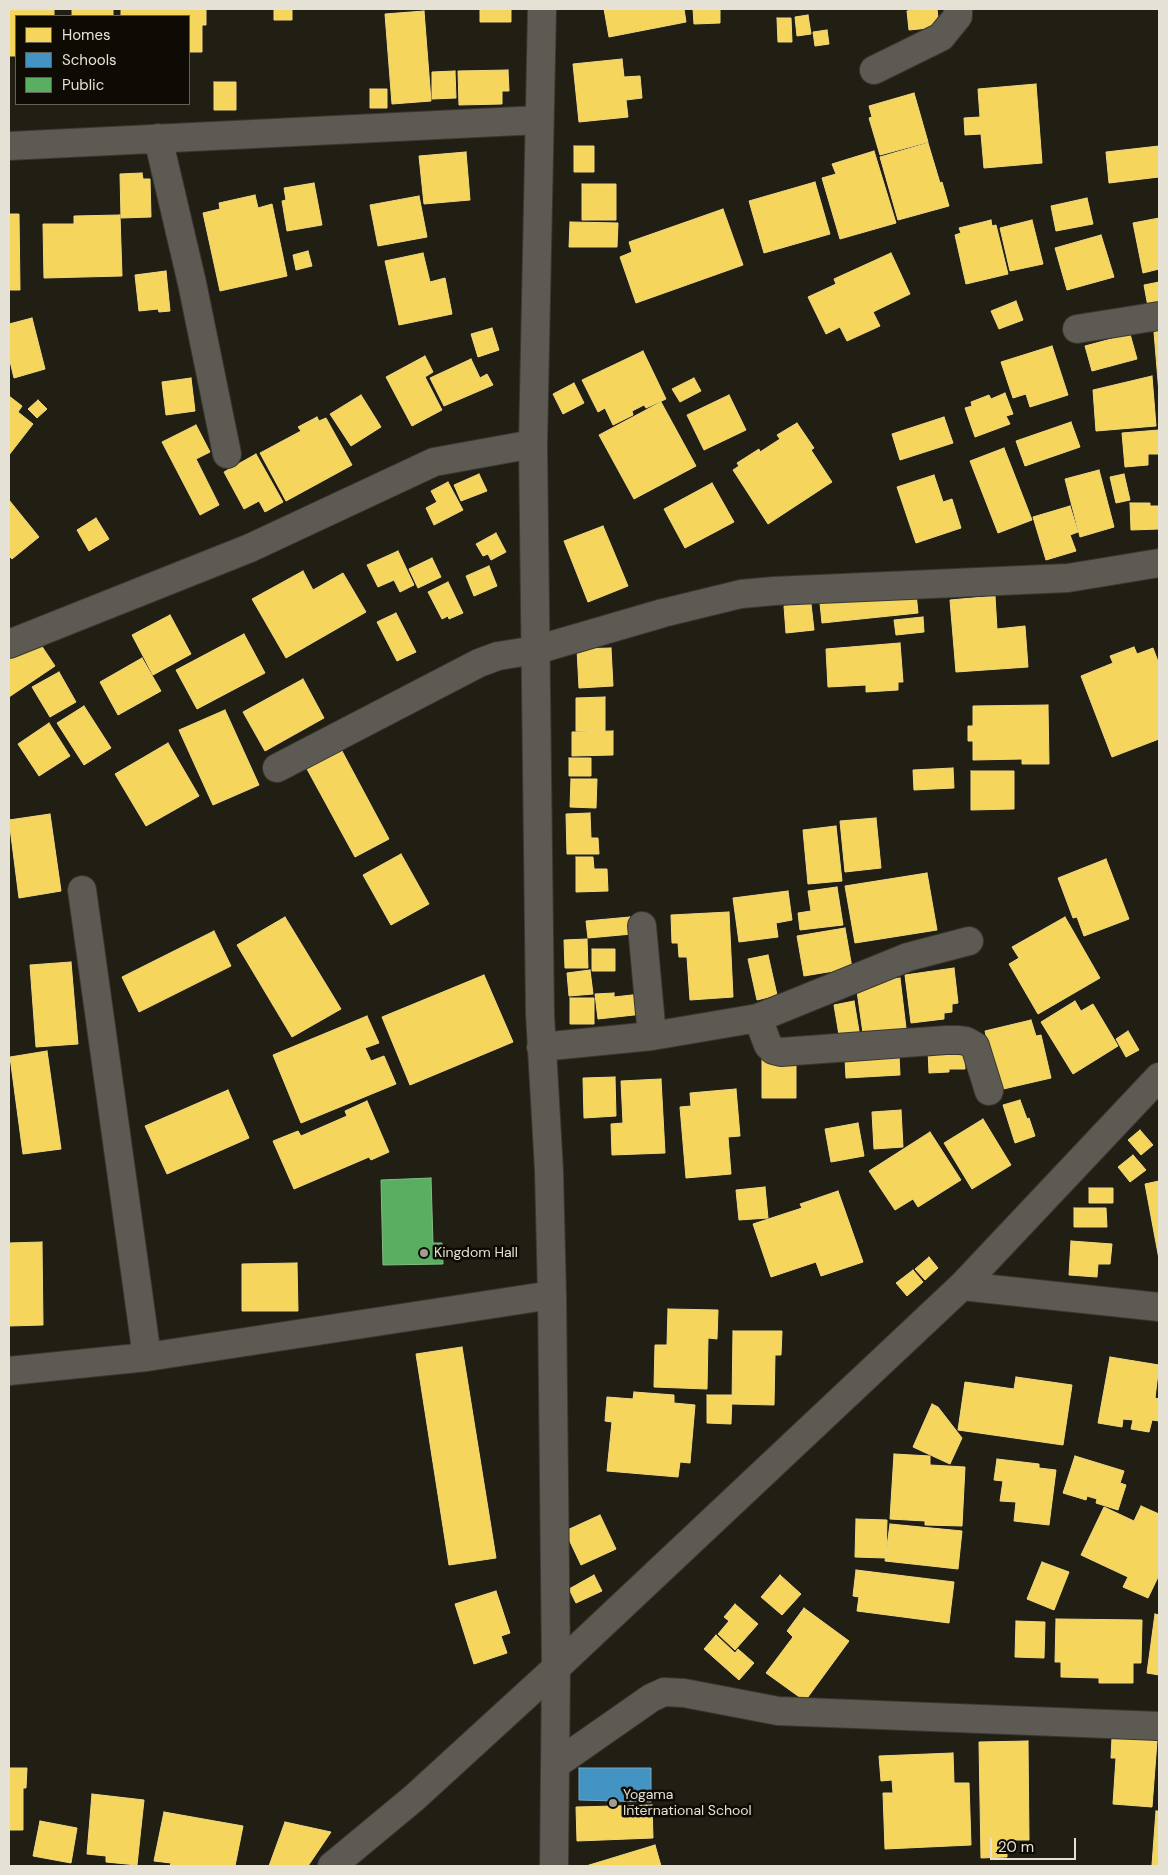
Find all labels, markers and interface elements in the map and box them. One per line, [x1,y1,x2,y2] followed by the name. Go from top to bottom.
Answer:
[15,15,190,105] legend
[62,25,111,45] text: Homes
[62,50,117,70] text: Schools
[62,75,104,95] text: Public
[434,1245,518,1261] place label: Kingdom Hall
[418,1247,430,1259] marker: Kingdom Hall
[623,1787,752,1820] place label: Yogama International School
[607,1797,619,1809] marker: Yogama International School
[993,1828,1079,1860] scale bar
[998,1837,1034,1857] text: 20 m

